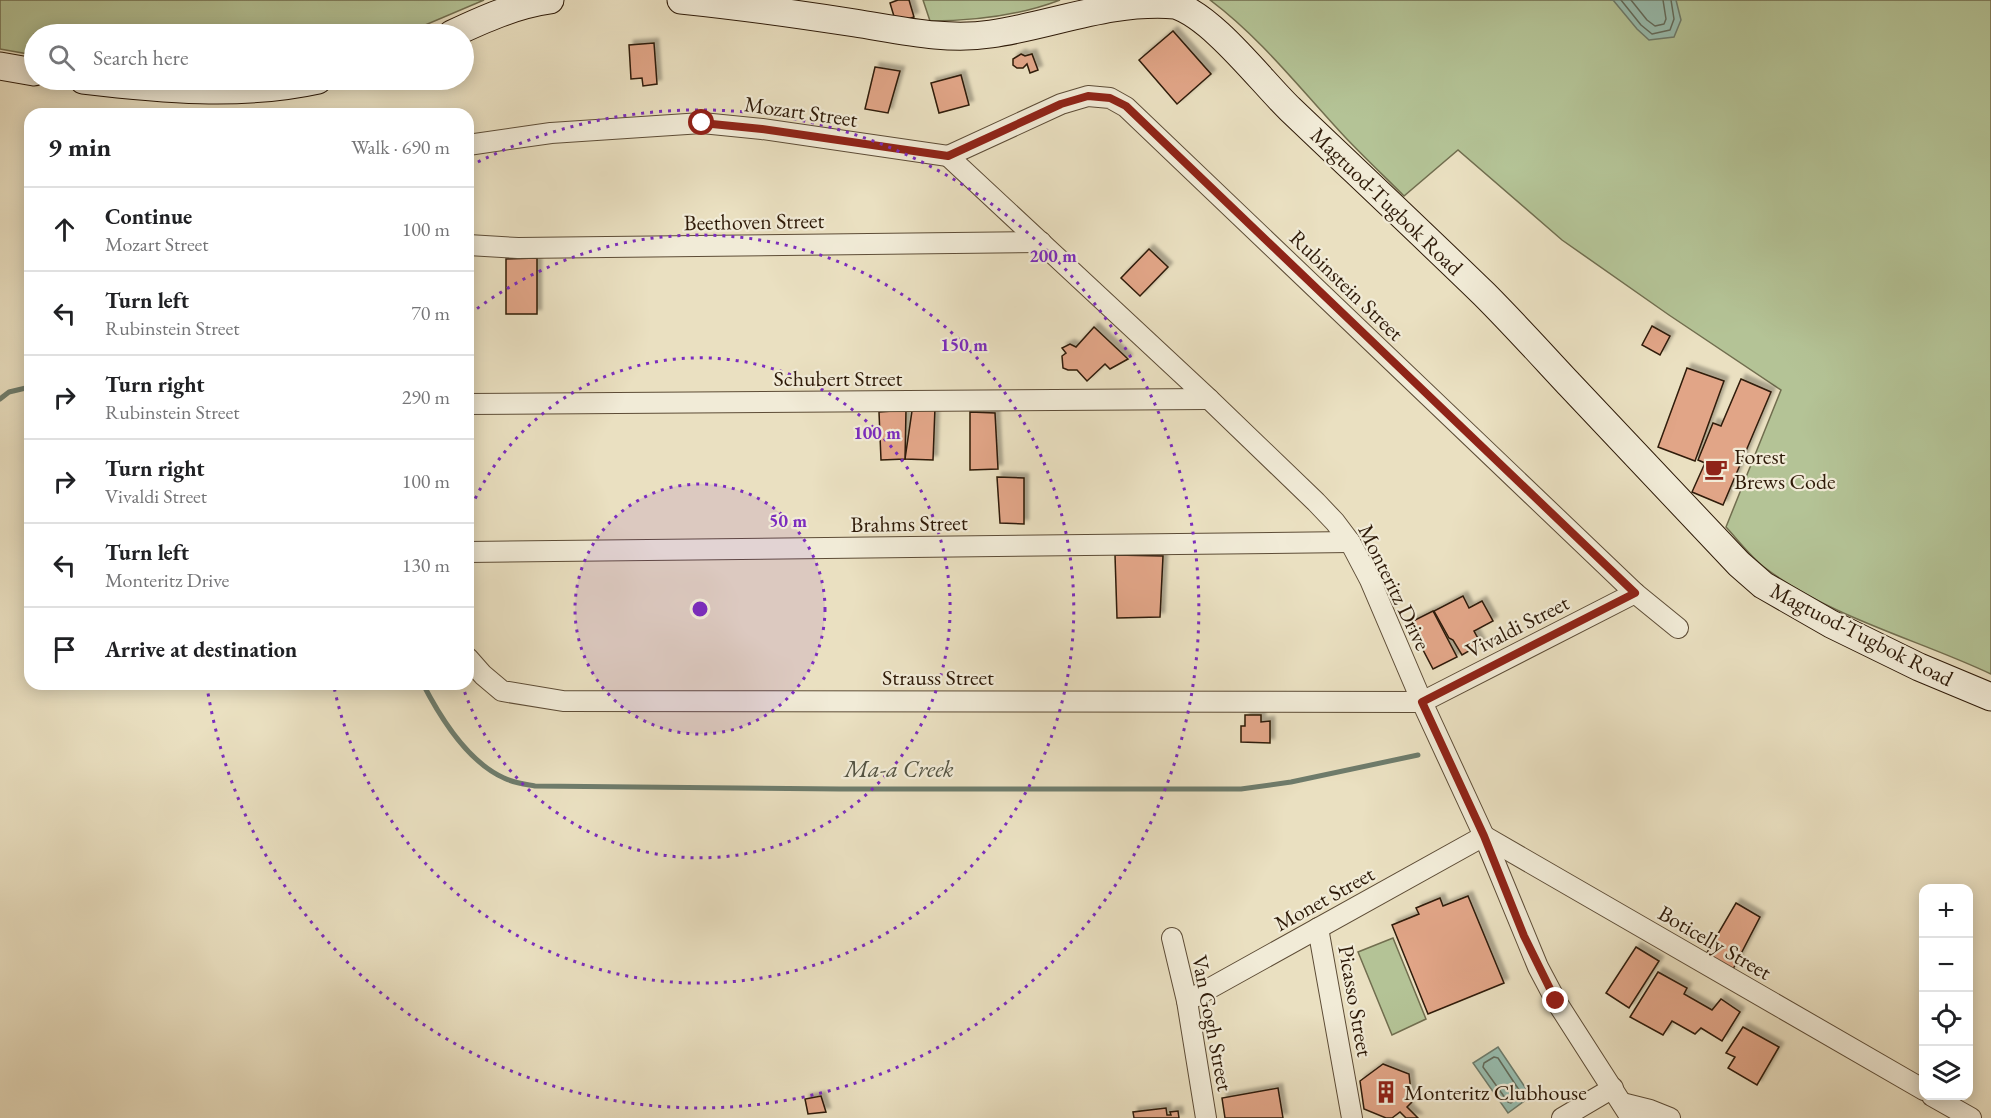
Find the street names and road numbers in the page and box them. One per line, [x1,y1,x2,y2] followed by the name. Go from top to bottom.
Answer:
[742,89,859,134] street label: Mozart Street
[1304,121,1470,282] street label: Magtuod-Tugbok Road
[683,206,825,237] street label: Beethoven Street
[1283,224,1410,347] street label: Rubinstein Street
[773,364,903,393] street label: Schubert Street
[850,508,968,539] street label: Brahms Street
[1352,519,1438,655] street label: Monteritz Drive
[1765,576,1959,694] street label: Magtuod-Tugbok Road
[1461,588,1574,665] street label: Vivaldi Street
[882,663,994,692] street label: Strauss Street
[1269,859,1379,938] street label: Monet Street
[1653,898,1777,987] street label: Boticelly Street
[1331,943,1380,1059] street label: Picasso Street
[1185,953,1240,1094] street label: Van Gogh Street

